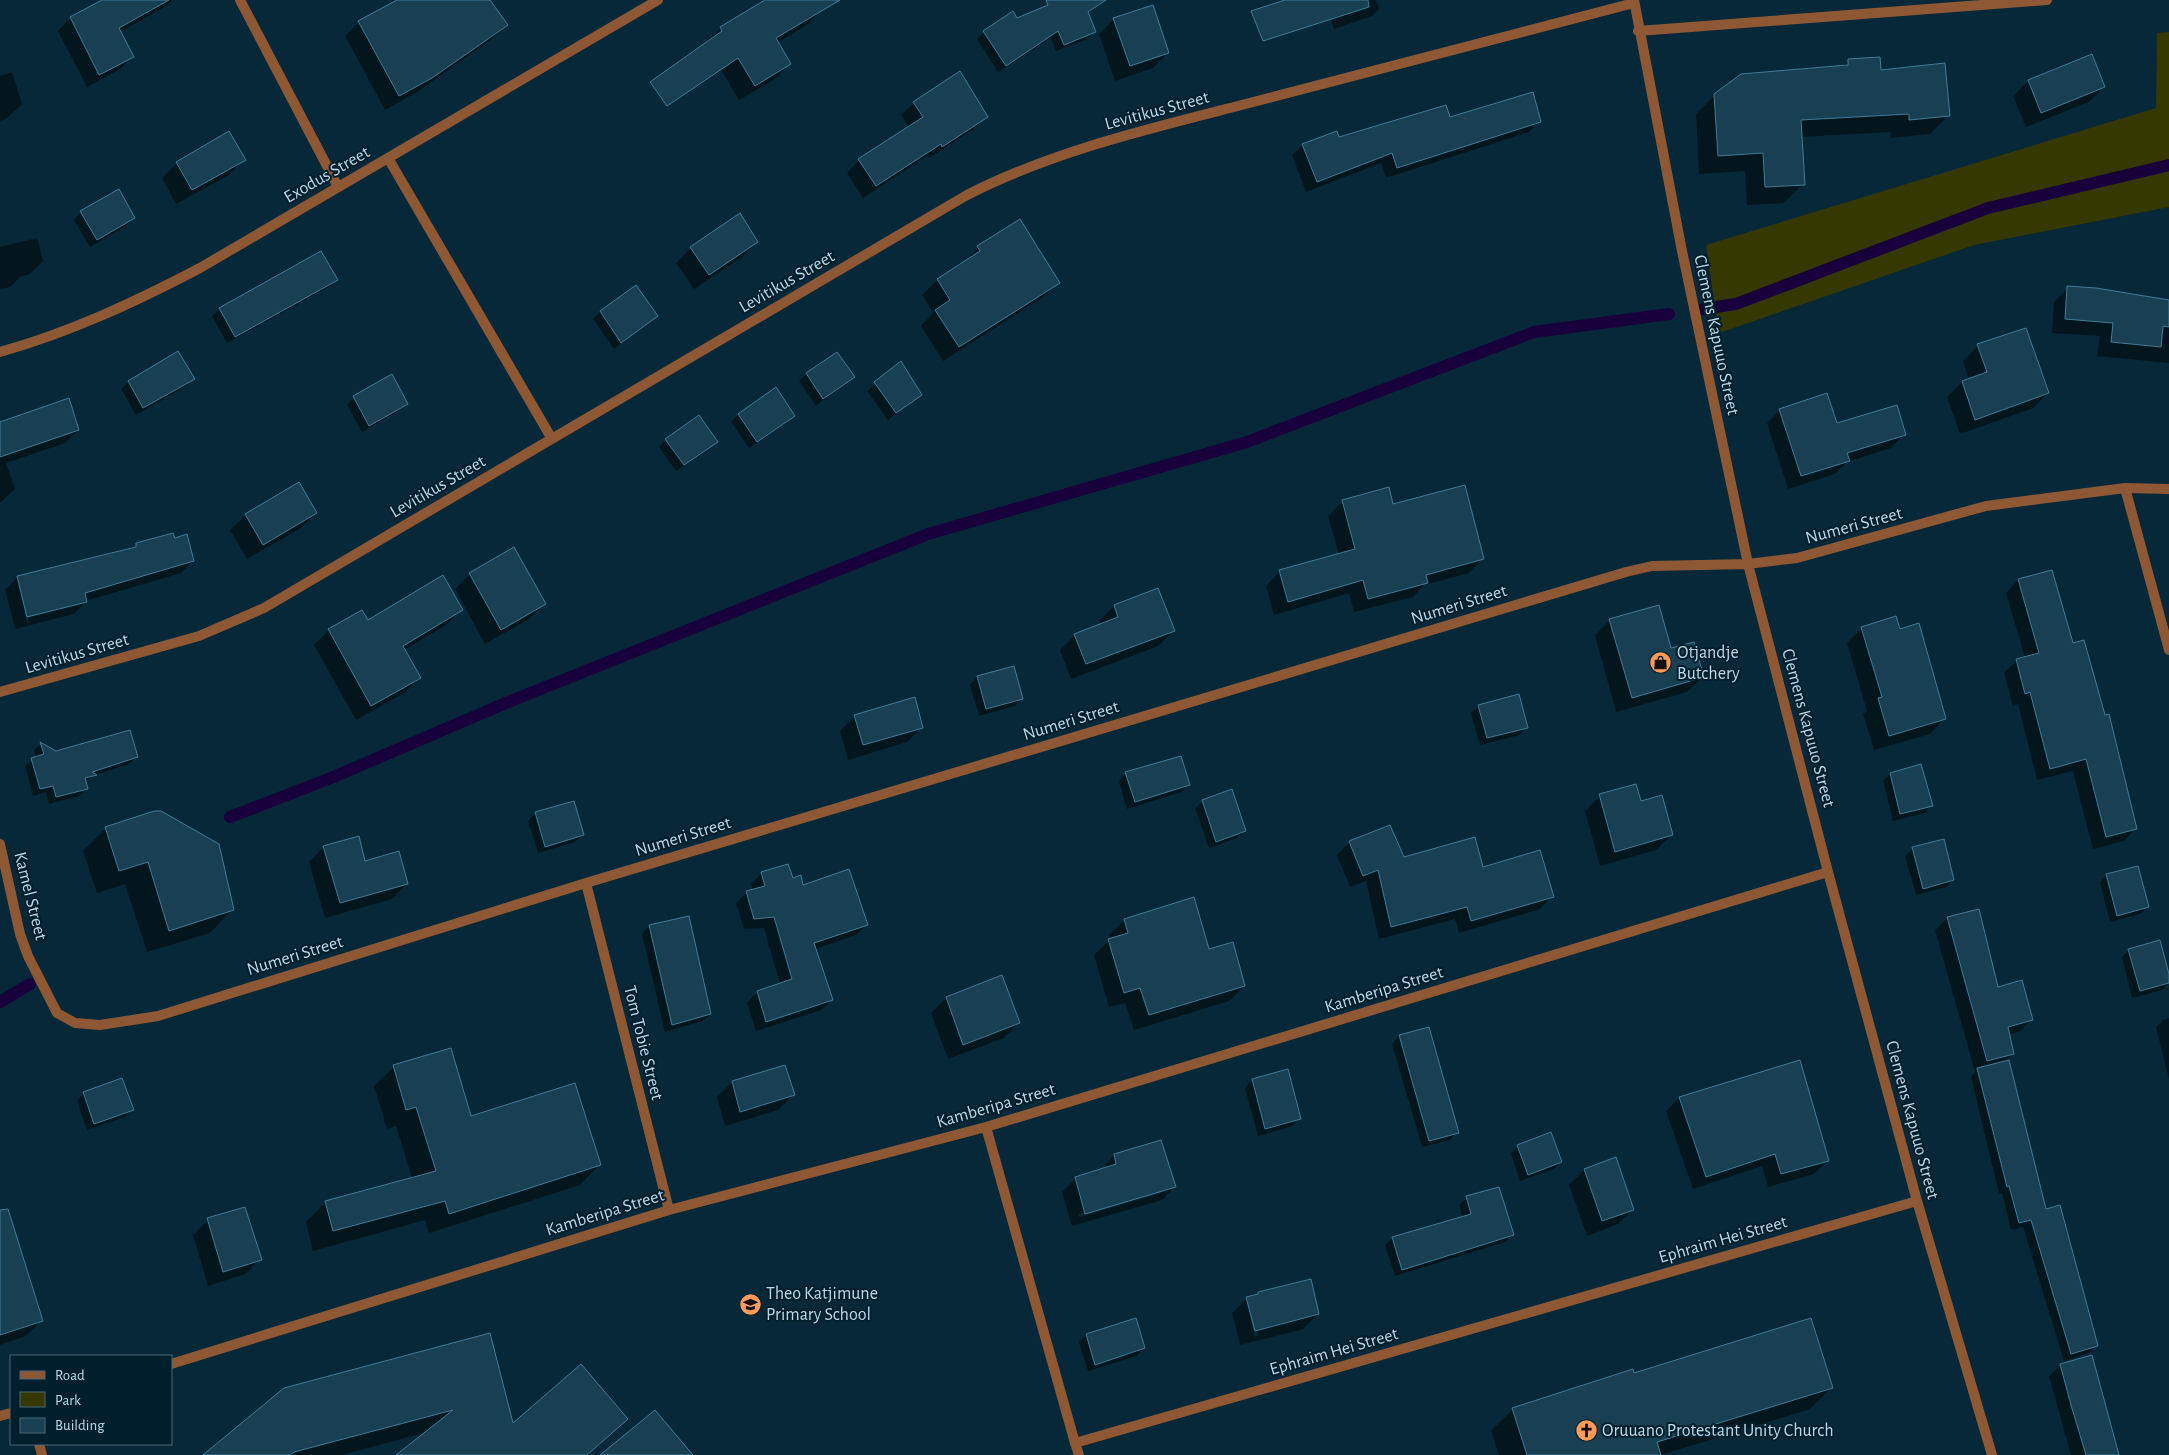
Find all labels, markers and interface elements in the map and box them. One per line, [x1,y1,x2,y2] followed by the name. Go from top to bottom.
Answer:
[1103,88,1211,134] street label: Levitikus Street
[281,143,373,207] street label: Exodus Street
[736,247,838,317] street label: Levitikus Street
[1690,253,1742,417] street label: Clemens Kapuuo Street
[387,452,489,522] street label: Levitikus Street
[1804,504,1905,548] street label: Numeri Street
[1409,582,1509,628] street label: Numeri Street
[23,631,131,677] street label: Levitikus Street
[1677,644,1740,683] place label: Otjandje Butchery
[1778,647,1838,809] street label: Clemens Kapuuo Street
[1649,651,1673,675] shop icon: Otjandje Butchery
[1021,698,1121,744] street label: Numeri Street
[633,814,733,860] street label: Numeri Street
[10,850,50,942] street label: Kamel Street
[245,933,345,979] street label: Numeri Street
[1323,963,1446,1017] street label: Kamberipa Street
[620,984,666,1102] street label: Tom Tobie Street
[1882,1039,1942,1201] street label: Clemens Kapuuo Street
[935,1080,1058,1132] street label: Kamberipa Street
[544,1186,667,1240] street label: Kamberipa Street
[1657,1213,1789,1267] street label: Ephraim Hei Street
[766,1285,878,1324] place label: Theo Katjimune Primary School
[738,1292,762,1316] school or university icon: Theo Katjimune Primary School
[1268,1325,1400,1379] street label: Ephraim Hei Street
[10,1355,172,1445] legend
[55,1368,85,1383] text: Road
[55,1393,81,1408] text: Park
[55,1418,105,1433] text: Building
[1574,1419,1598,1443] church icon: Oruuano Protestant Unity Church
[1602,1422,1834,1440] place label: Oruuano Protestant Unity Church

